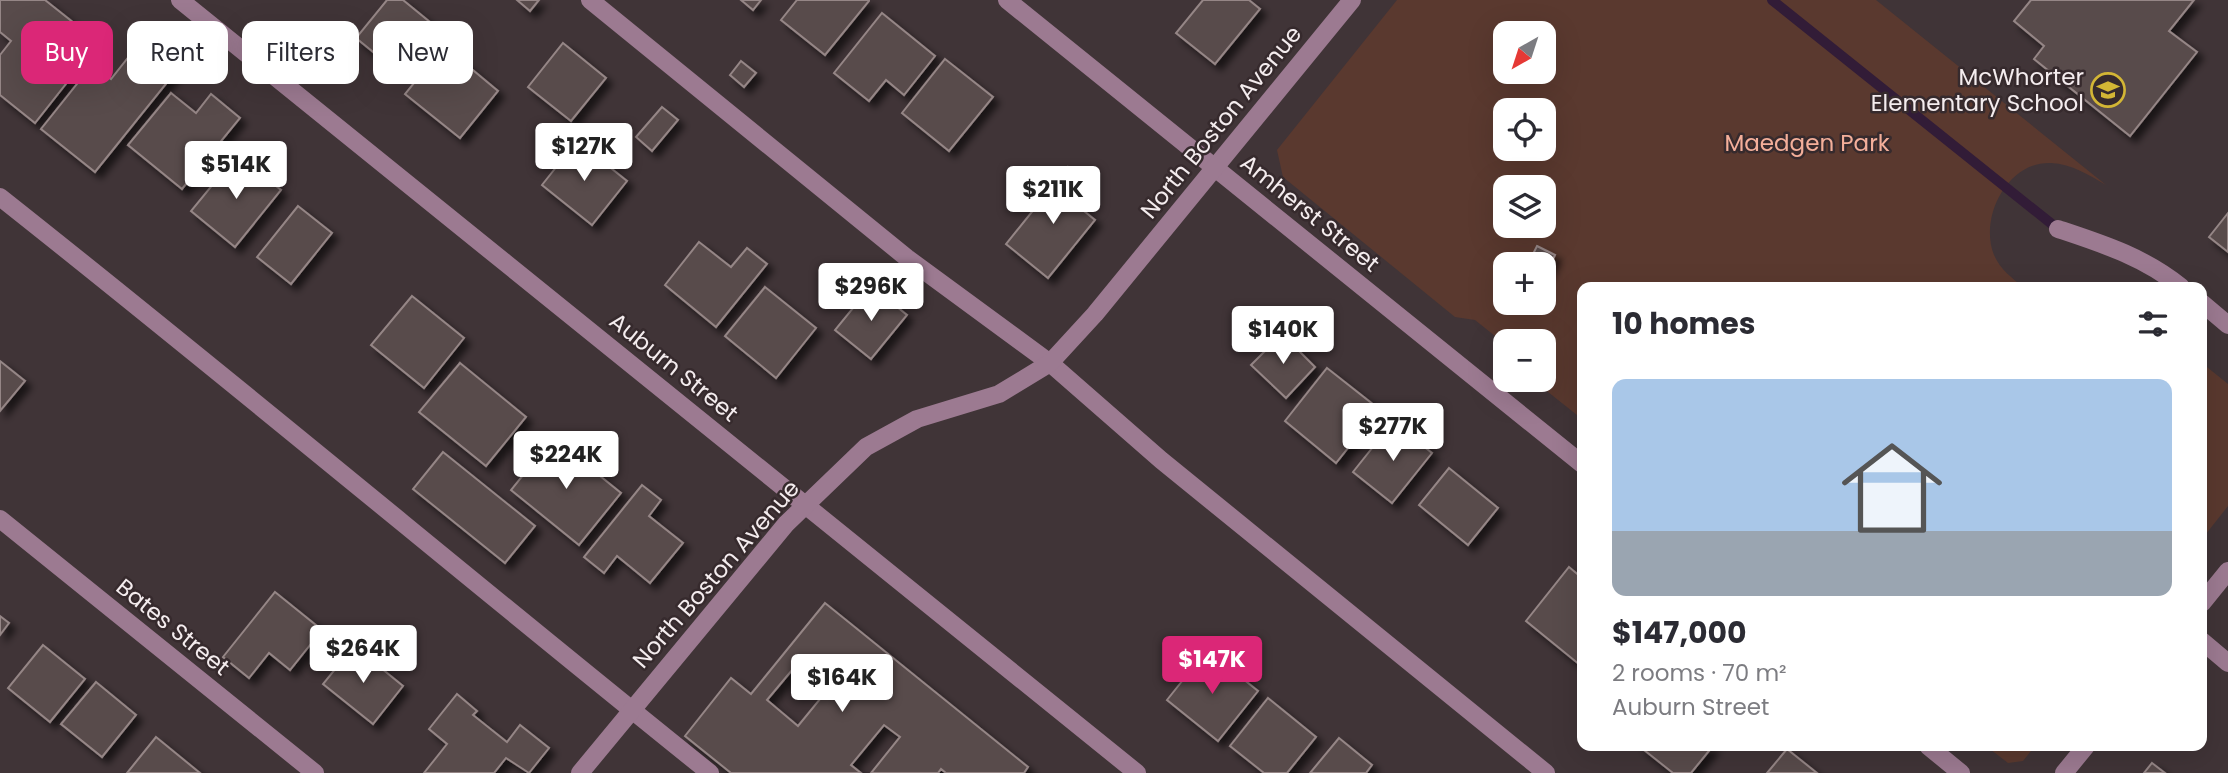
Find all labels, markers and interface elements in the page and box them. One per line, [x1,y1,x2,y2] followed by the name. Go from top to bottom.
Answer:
[1133,19,1309,225] street label: North Boston Avenue
[21,21,113,84] chip: Buy
[127,21,228,84] chip: Rent
[242,21,359,84] chip: Filters
[373,21,473,84] chip: New
[1493,21,1556,84] north arrow
[1493,21,1556,392] map controls
[1871,61,2084,119] place label: McWhorter Elementary School
[2089,71,2127,109] school or university icon: McWhorter Elementary School
[1493,98,1556,161] button: locate
[535,124,633,183] pin: $127K
[1724,127,1890,159] park label: Maedgen Park
[551,130,617,162] text: $127K
[187,142,285,201] pin: $514K
[1234,147,1386,279] street label: Amherst Street
[201,148,271,180] text: $514K
[1004,166,1102,226] pin: $211K
[1022,173,1084,205] text: $211K
[1493,175,1556,238] button: layers
[1493,252,1556,315] button: +
[822,264,920,323] pin: $296K
[834,270,908,302] text: $296K
[1612,302,1756,345] text: 10 homes
[603,305,745,429] street label: Auburn Street
[2134,305,2172,343] icon: filters
[1234,306,1332,366] pin: $140K
[1248,313,1318,345] text: $140K
[1493,329,1556,392] button: −
[1344,404,1442,463] pin: $277K
[1359,410,1427,442] text: $277K
[1829,425,1955,551] icon: home
[517,432,615,491] pin: $224K
[529,438,603,470] text: $224K
[625,473,807,675] street label: North Boston Avenue
[109,571,237,683] street label: Bates Street
[1612,611,1747,654] text: $147,000
[314,626,412,685] pin: $264K
[326,632,400,664] text: $264K
[1163,636,1261,696] pin: $147K
[1178,643,1246,675] text: $147K
[793,654,891,714] pin: $164K
[1612,657,1787,689] text: 2 rooms · 70 m²
[807,661,877,693] text: $164K
[1612,691,1769,723] text: Auburn Street

